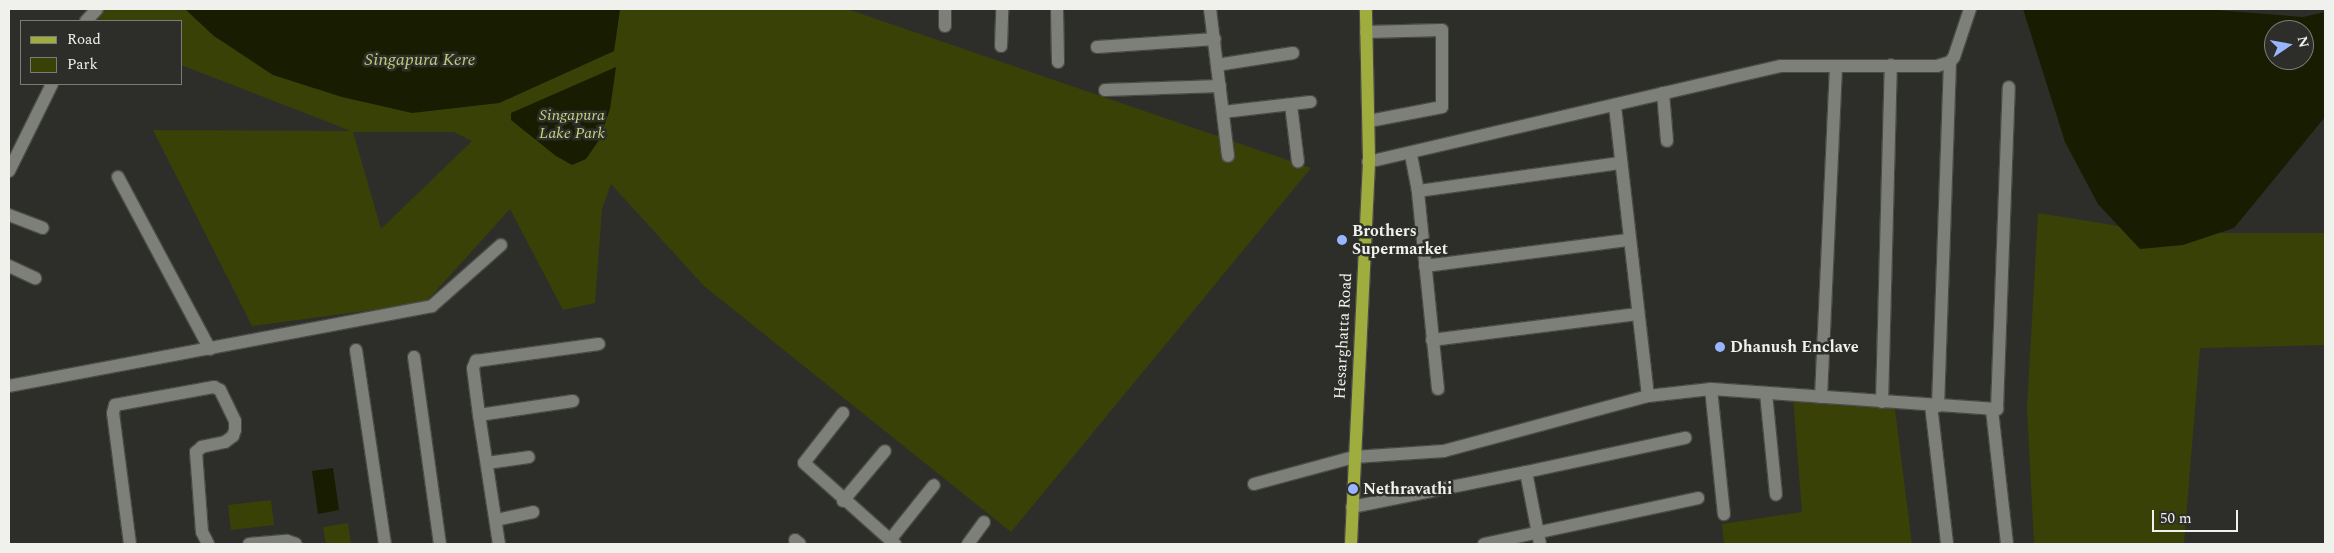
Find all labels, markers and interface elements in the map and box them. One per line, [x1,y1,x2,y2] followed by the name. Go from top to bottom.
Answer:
[20,20,182,85] legend
[2264,20,2314,70] north arrow
[67,28,101,51] text: Road
[2292,34,2315,50] text: N
[364,49,476,71] water label: Singapura Kere
[67,53,98,76] text: Park
[539,105,605,143] park label: Singapura Lake Park
[1352,221,1448,259] place label: Brothers Supermarket
[1336,234,1348,246] marker: Brothers Supermarket
[1330,272,1356,400] street label: Hesarghatta Road
[1730,337,1859,357] place label: Dhanush Enclave
[1714,341,1726,353] marker: Dhanush Enclave
[1363,479,1452,499] place label: Nethravathi
[1347,483,1359,495] marker: Nethravathi
[2154,500,2240,532] scale bar
[2160,507,2192,530] text: 50 m

